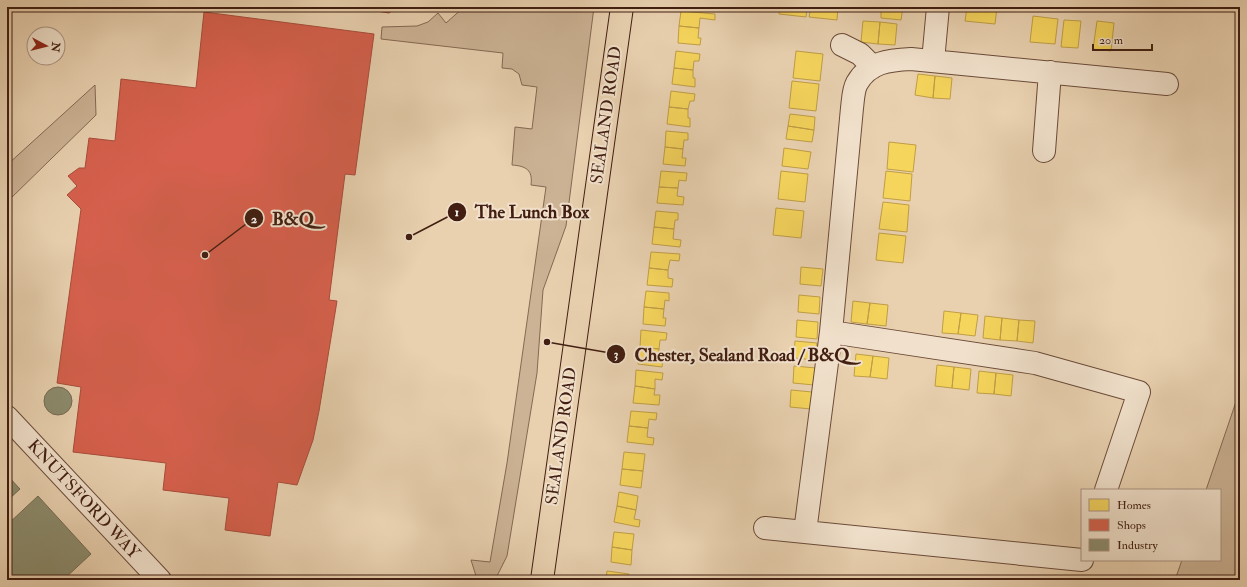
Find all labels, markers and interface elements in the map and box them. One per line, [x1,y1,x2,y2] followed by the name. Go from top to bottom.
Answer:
[26,26,66,66] north arrow
[1093,26,1152,52] scale bar
[1099,33,1124,48] text: 20 m
[48,40,63,54] text: N
[586,45,626,185] street label: SEALAND ROAD
[447,197,597,227] callout: The Lunch Box
[474,201,590,224] text: The Lunch Box
[244,203,322,233] callout: B&Q
[455,205,459,220] text: 1
[272,208,326,231] text: B&Q
[251,212,257,227] text: 2
[606,339,857,369] callout: Chester, Sealand Road / B&Q
[635,344,861,367] text: Chester, Sealand Road / B&Q
[614,347,619,362] text: 3
[541,366,581,506] street label: SEALAND ROAD
[23,435,145,563] street label: KNUTSFORD WAY
[1081,489,1221,561] legend
[1117,498,1151,513] text: Homes
[1117,518,1146,533] text: Shops
[1117,538,1159,553] text: Industry

